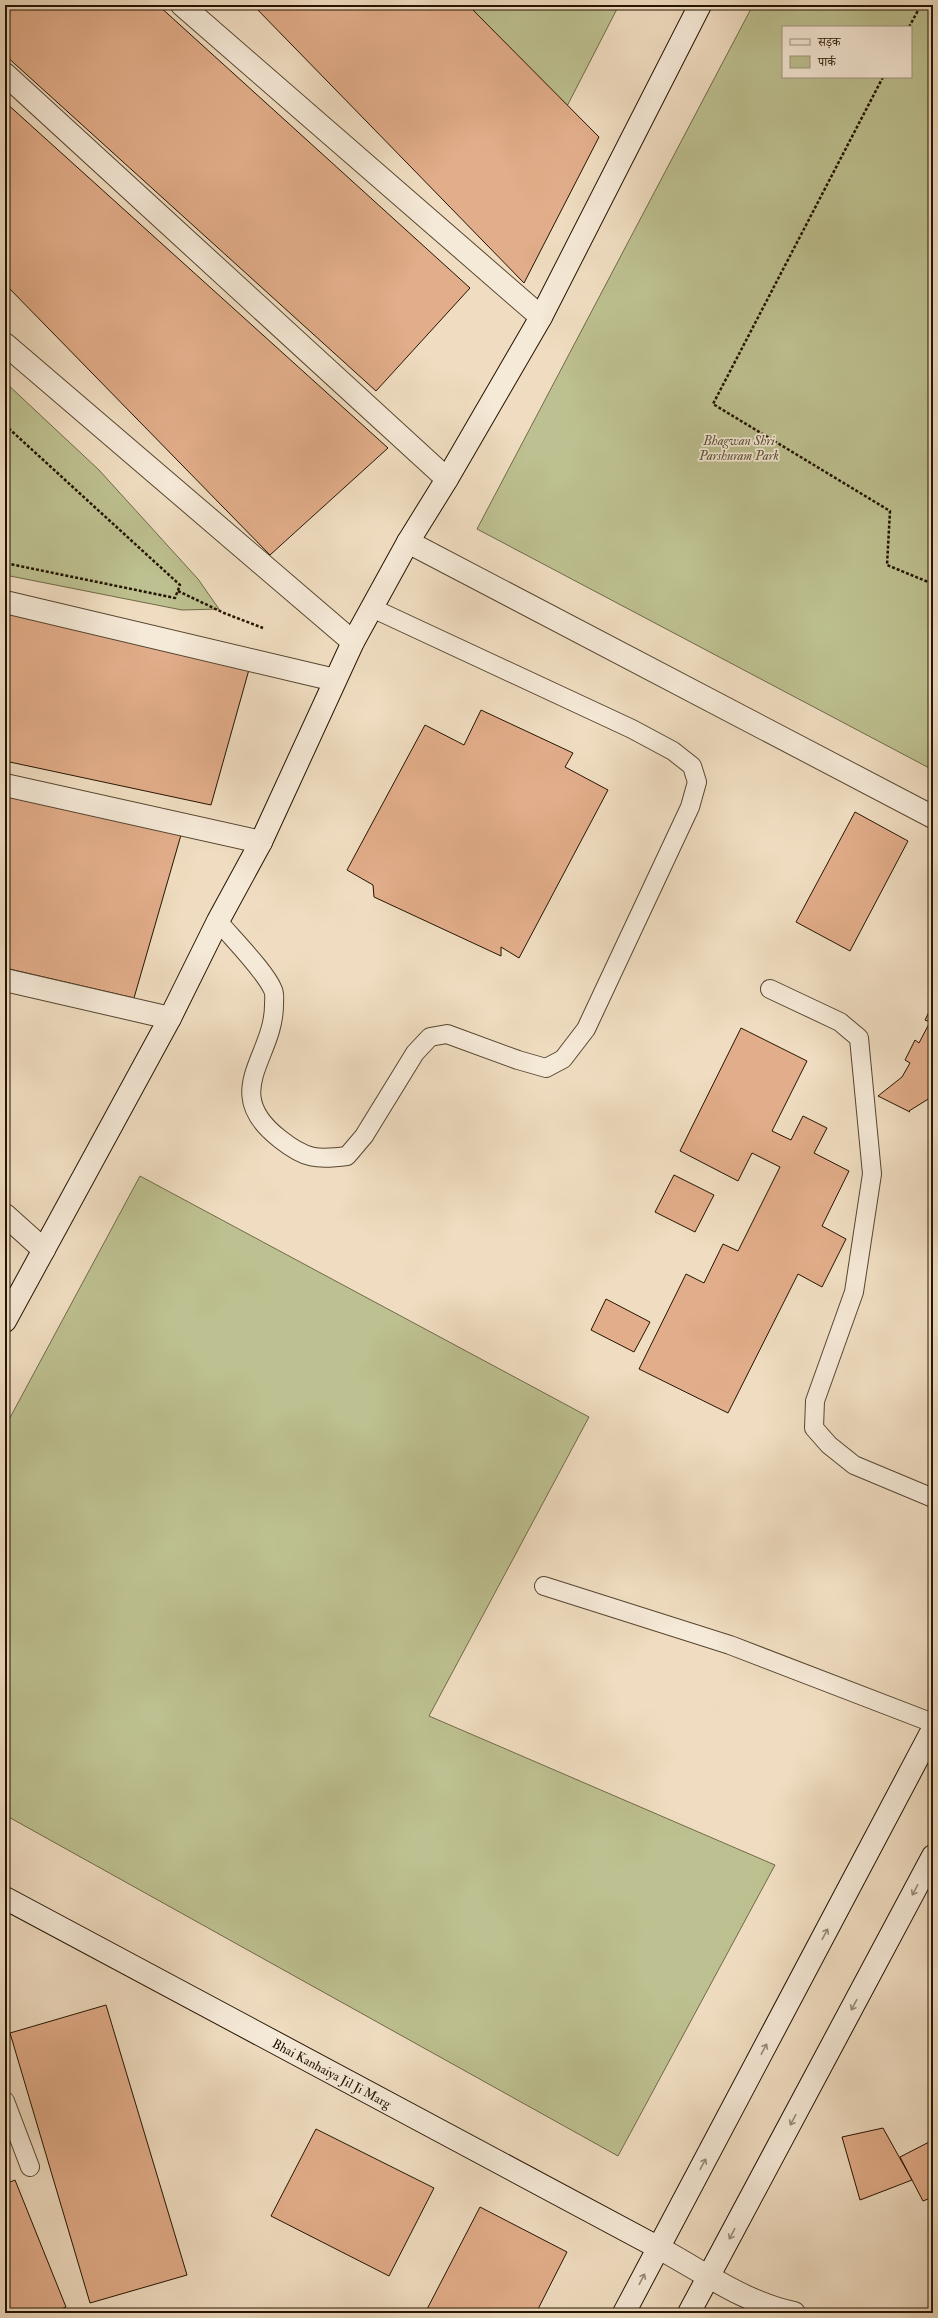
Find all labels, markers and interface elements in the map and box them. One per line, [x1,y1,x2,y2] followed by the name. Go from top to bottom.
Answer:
[782,26,912,78] legend
[817,35,842,50] text: सड़क
[817,55,837,70] text: पार्क
[698,433,779,464] park label: Bhagwan Shri Parshuram Park
[910,1884,918,1896] one-way arrow
[821,1928,829,1940] one-way arrow
[850,1999,857,2011] one-way arrow
[269,2036,394,2113] street label: Bhai Kanhaiya Jil Ji Marg
[761,2043,768,2055] one-way arrow
[788,2113,796,2125] one-way arrow
[700,2158,707,2170] one-way arrow
[727,2228,735,2240] one-way arrow
[639,2273,647,2285] one-way arrow

